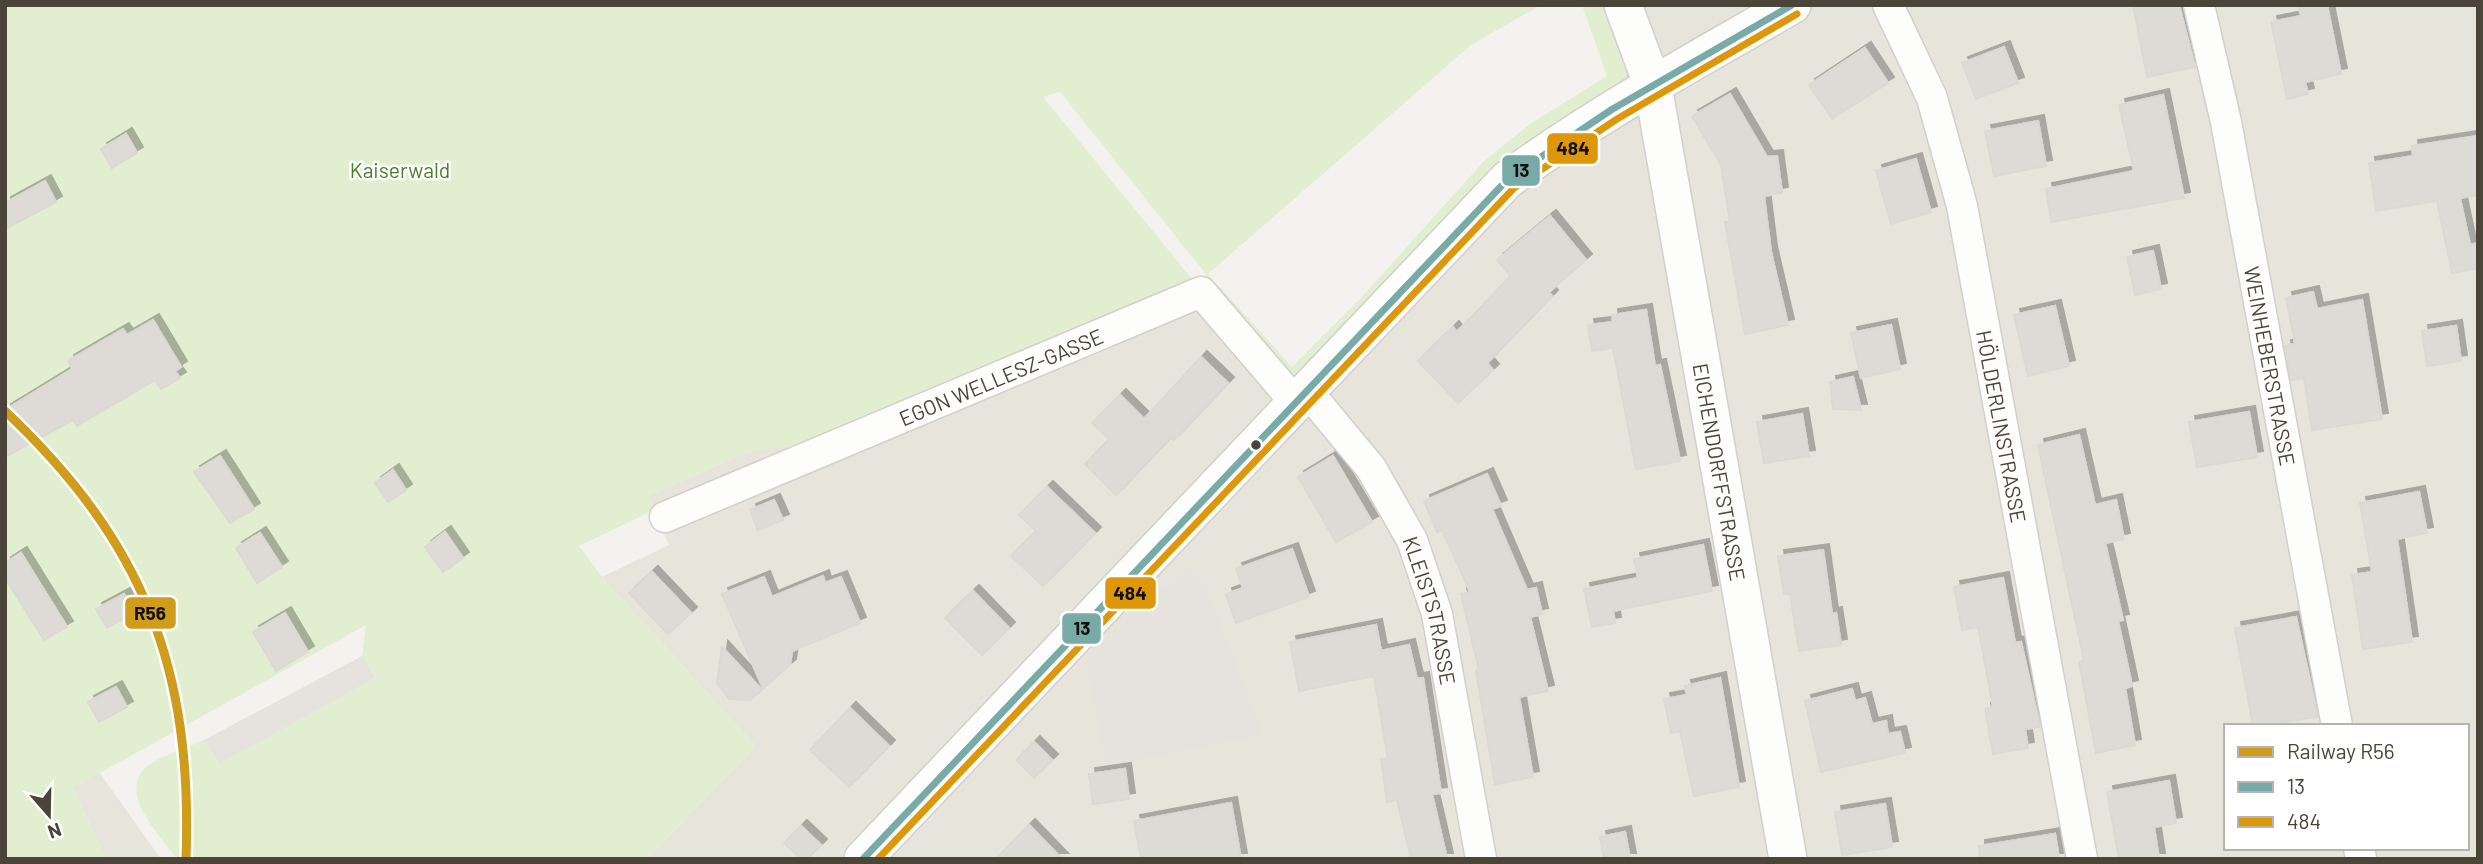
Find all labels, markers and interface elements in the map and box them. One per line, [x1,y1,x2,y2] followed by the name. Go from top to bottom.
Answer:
[1546,132,1599,165] line badge: 484
[1556,136,1590,159] text: 484
[1501,154,1541,187] line badge: 13
[350,157,450,182] park label: Kaiserwald
[1513,158,1530,181] text: 13
[2240,264,2301,468] street label: WEINHEBERSTRASSE
[895,322,1106,430] street label: EGON WELLESZ-GASSE
[1973,328,2032,525] street label: HÖLDERLINSTRASSE
[1689,361,1752,583] street label: EICHENDORFFSTRASSE
[1249,438,1263,452] unlabelled marker
[1399,533,1462,687] street label: KLEISTSTRASSE
[1104,576,1157,610] line badge: 484
[1113,581,1147,604] text: 484
[124,596,177,630] line badge: R56
[134,601,166,624] text: R56
[1061,612,1102,645] line badge: 13
[1074,616,1091,639] text: 13
[2224,724,2469,850] legend
[2287,738,2395,763] text: Railway R56
[2287,773,2305,798] text: 13
[14,780,84,850] north arrow
[2287,808,2321,833] text: 484
[45,818,65,844] text: N

